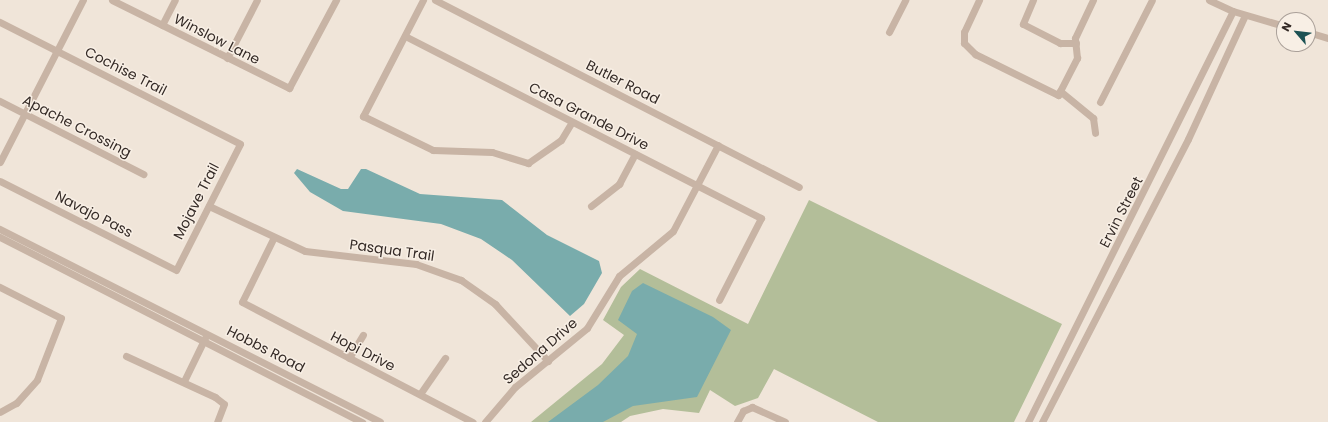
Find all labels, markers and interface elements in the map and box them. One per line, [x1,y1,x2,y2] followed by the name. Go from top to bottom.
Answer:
[171,10,263,68] street label: Winslow Lane
[1276,12,1316,52] north arrow
[1277,19,1295,34] text: N
[82,43,170,99] street label: Cochise Trail
[583,56,663,108] street label: Butler Road
[526,78,652,154] street label: Casa Grande Drive
[20,91,134,161] street label: Apache Crossing
[170,160,222,242] street label: Mojave Trail
[1096,174,1146,250] street label: Ervin Street
[52,187,136,241] street label: Navajo Pass
[348,236,436,264] street label: Pasqua Trail
[500,314,580,388] street label: Sedona Drive
[224,322,308,376] street label: Hobbs Road
[328,328,398,374] street label: Hopi Drive

